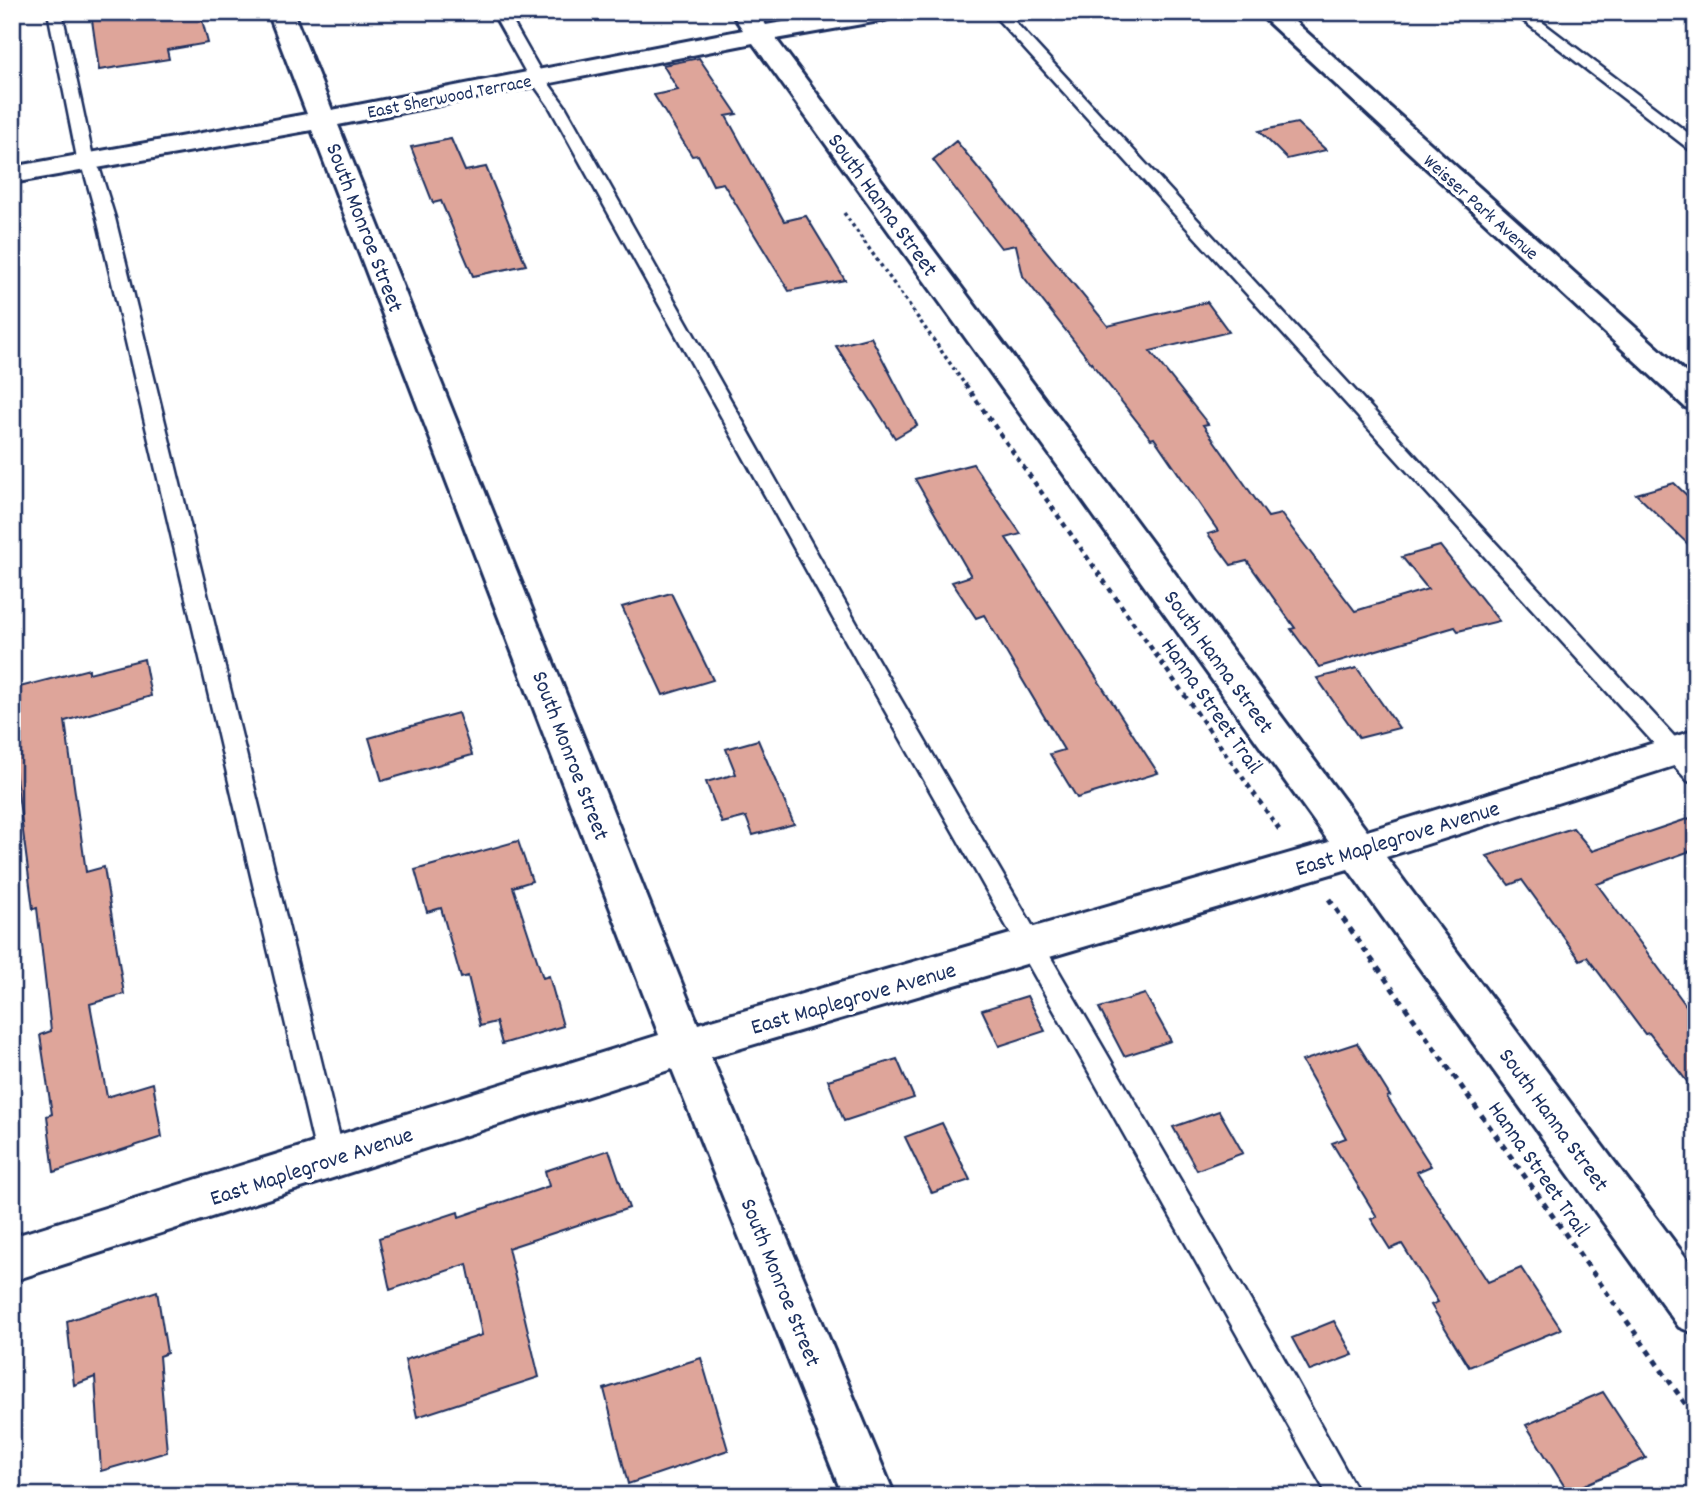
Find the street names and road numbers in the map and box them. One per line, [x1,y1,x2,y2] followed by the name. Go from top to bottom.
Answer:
[365,69,534,128] street label: East Sherwood Terrace
[818,127,945,285] street label: South Hanna Street
[315,139,410,318] street label: South Monroe Street
[1416,149,1543,268] street label: Weisser Park Avenue
[1154,584,1281,742] street label: South Hanna Street
[1151,632,1270,782] street label: Hanna Street Trail
[521,667,616,846] street label: South Monroe Street
[1292,794,1504,887] street label: East Maplegrove Avenue
[748,955,960,1045] street label: East Maplegrove Avenue
[1489,1042,1616,1200] street label: South Hanna Street
[1478,1095,1597,1245] street label: Hanna Street Trail
[206,1120,418,1217] street label: East Maplegrove Avenue
[730,1194,828,1372] street label: South Monroe Street

